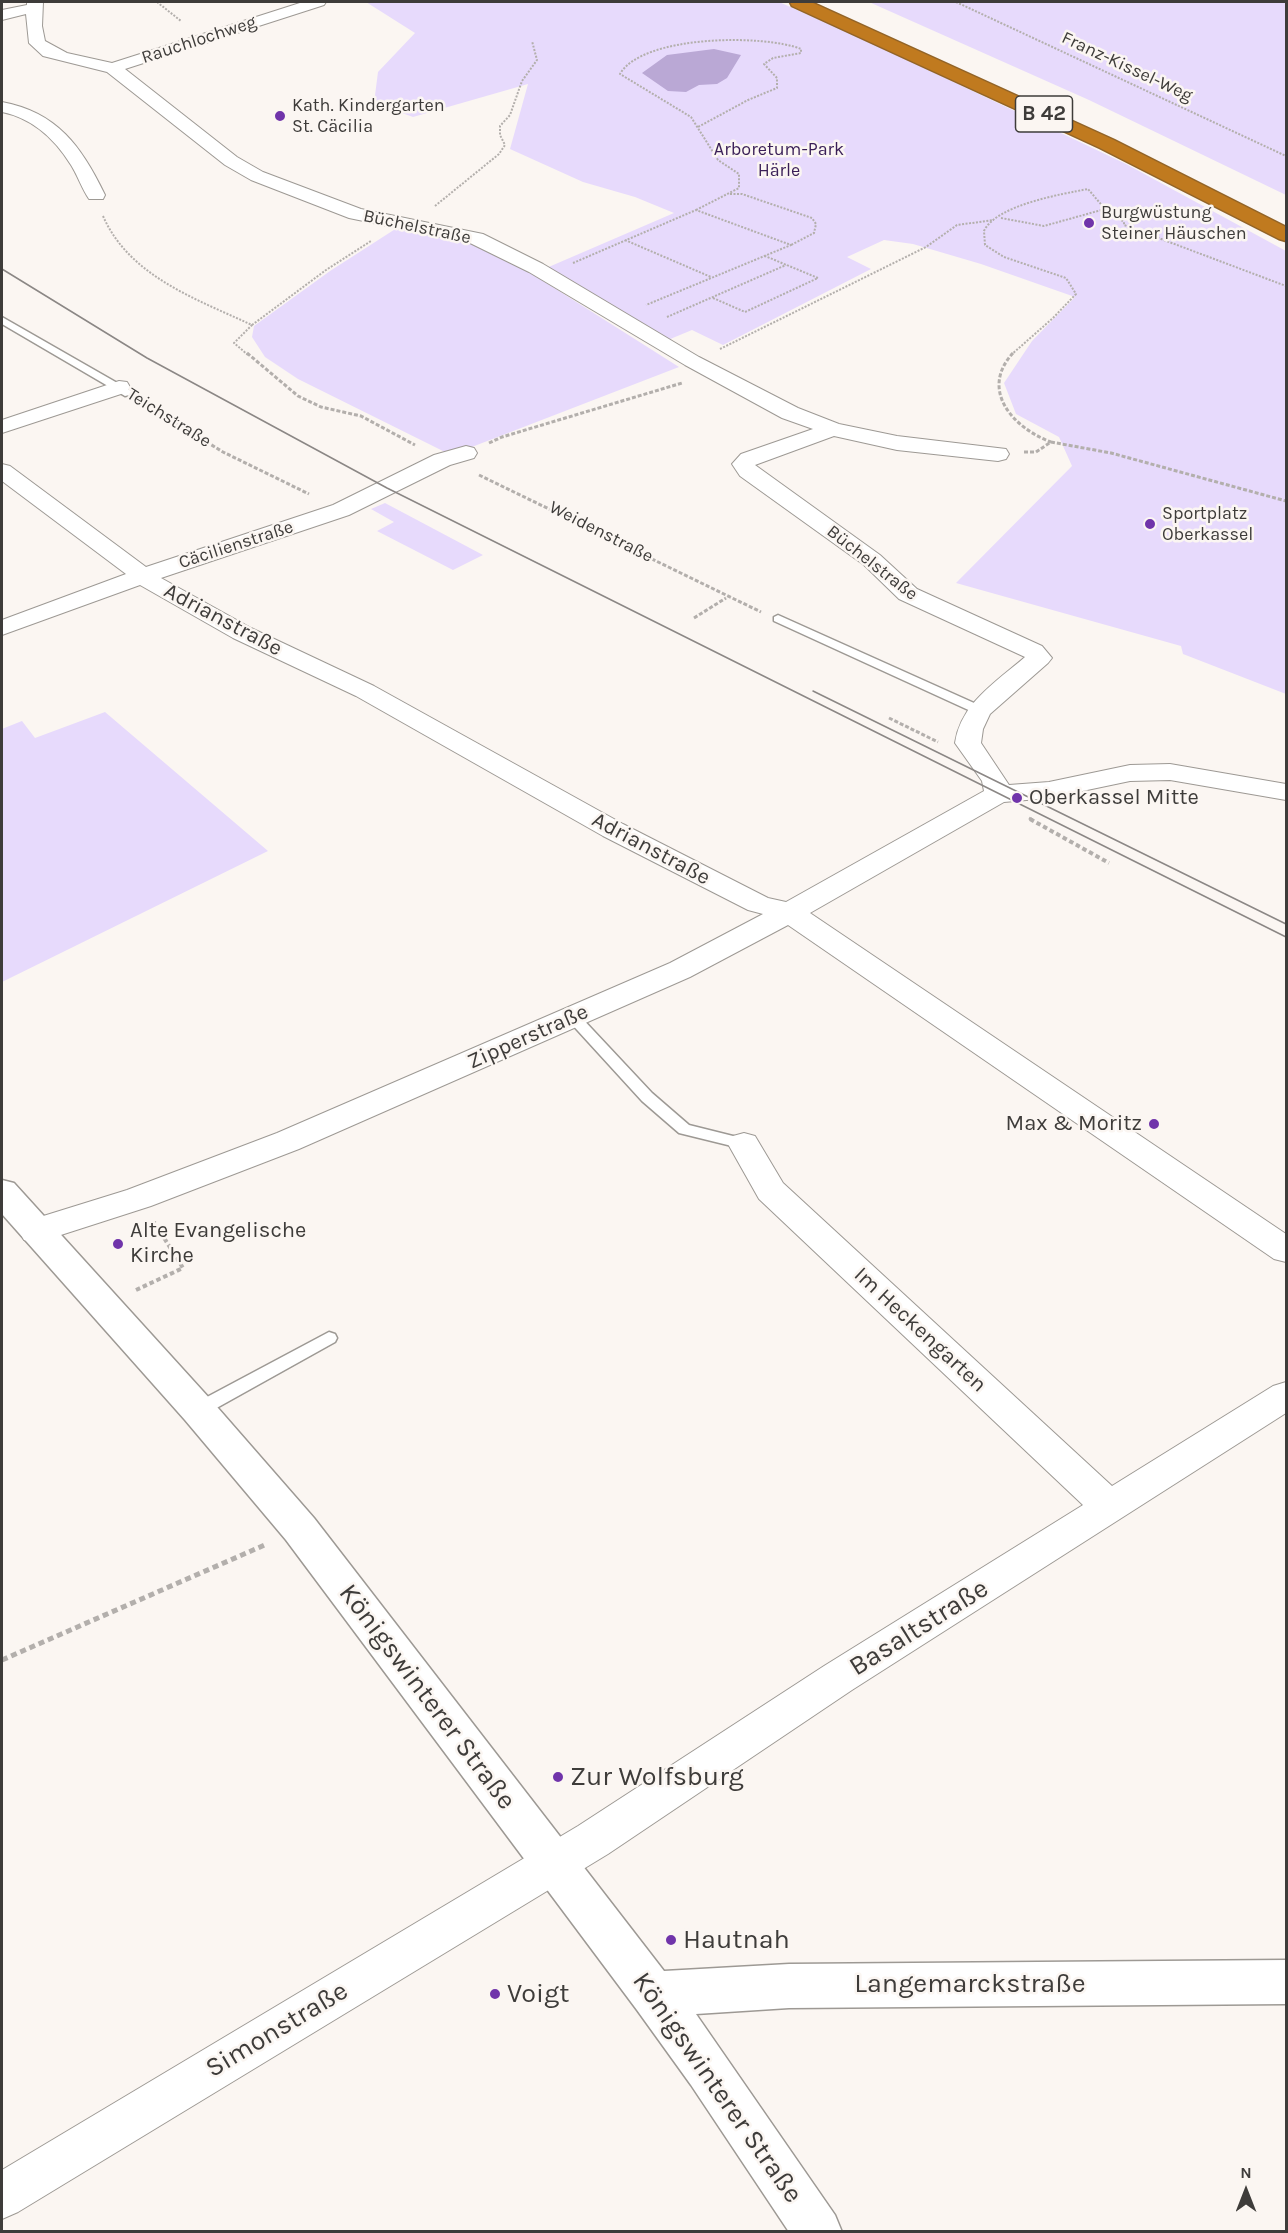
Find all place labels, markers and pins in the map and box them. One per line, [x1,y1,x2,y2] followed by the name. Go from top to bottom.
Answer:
[292,95,445,138] place label: Kath. Kindergarten St. Cäcilia
[273,109,287,123] marker: Kath. Kindergarten St. Cäcilia
[1101,202,1247,244] place label: Burgwüstung Steiner Häuschen
[1082,216,1096,230] marker: Burgwüstung Steiner Häuschen
[1162,503,1253,546] place label: Sportplatz Oberkassel
[1143,517,1157,531] marker: Sportplatz Oberkassel
[1029,785,1199,811] place label: Oberkassel Mitte
[1010,791,1024,805] marker: Oberkassel Mitte
[1006,1111,1142,1137] place label: Max & Moritz
[1147,1117,1161,1131] marker: Max & Moritz
[130,1218,306,1270] place label: Alte Evangelische Kirche
[111,1237,125,1251] marker: Alte Evangelische Kirche
[570,1761,744,1793] place label: Zur Wolfsburg
[551,1770,565,1784] marker: Zur Wolfsburg
[683,1924,790,1956] place label: Hautnah
[664,1933,678,1947] marker: Hautnah
[507,1978,570,2010] place label: Voigt
[488,1987,502,2001] marker: Voigt

